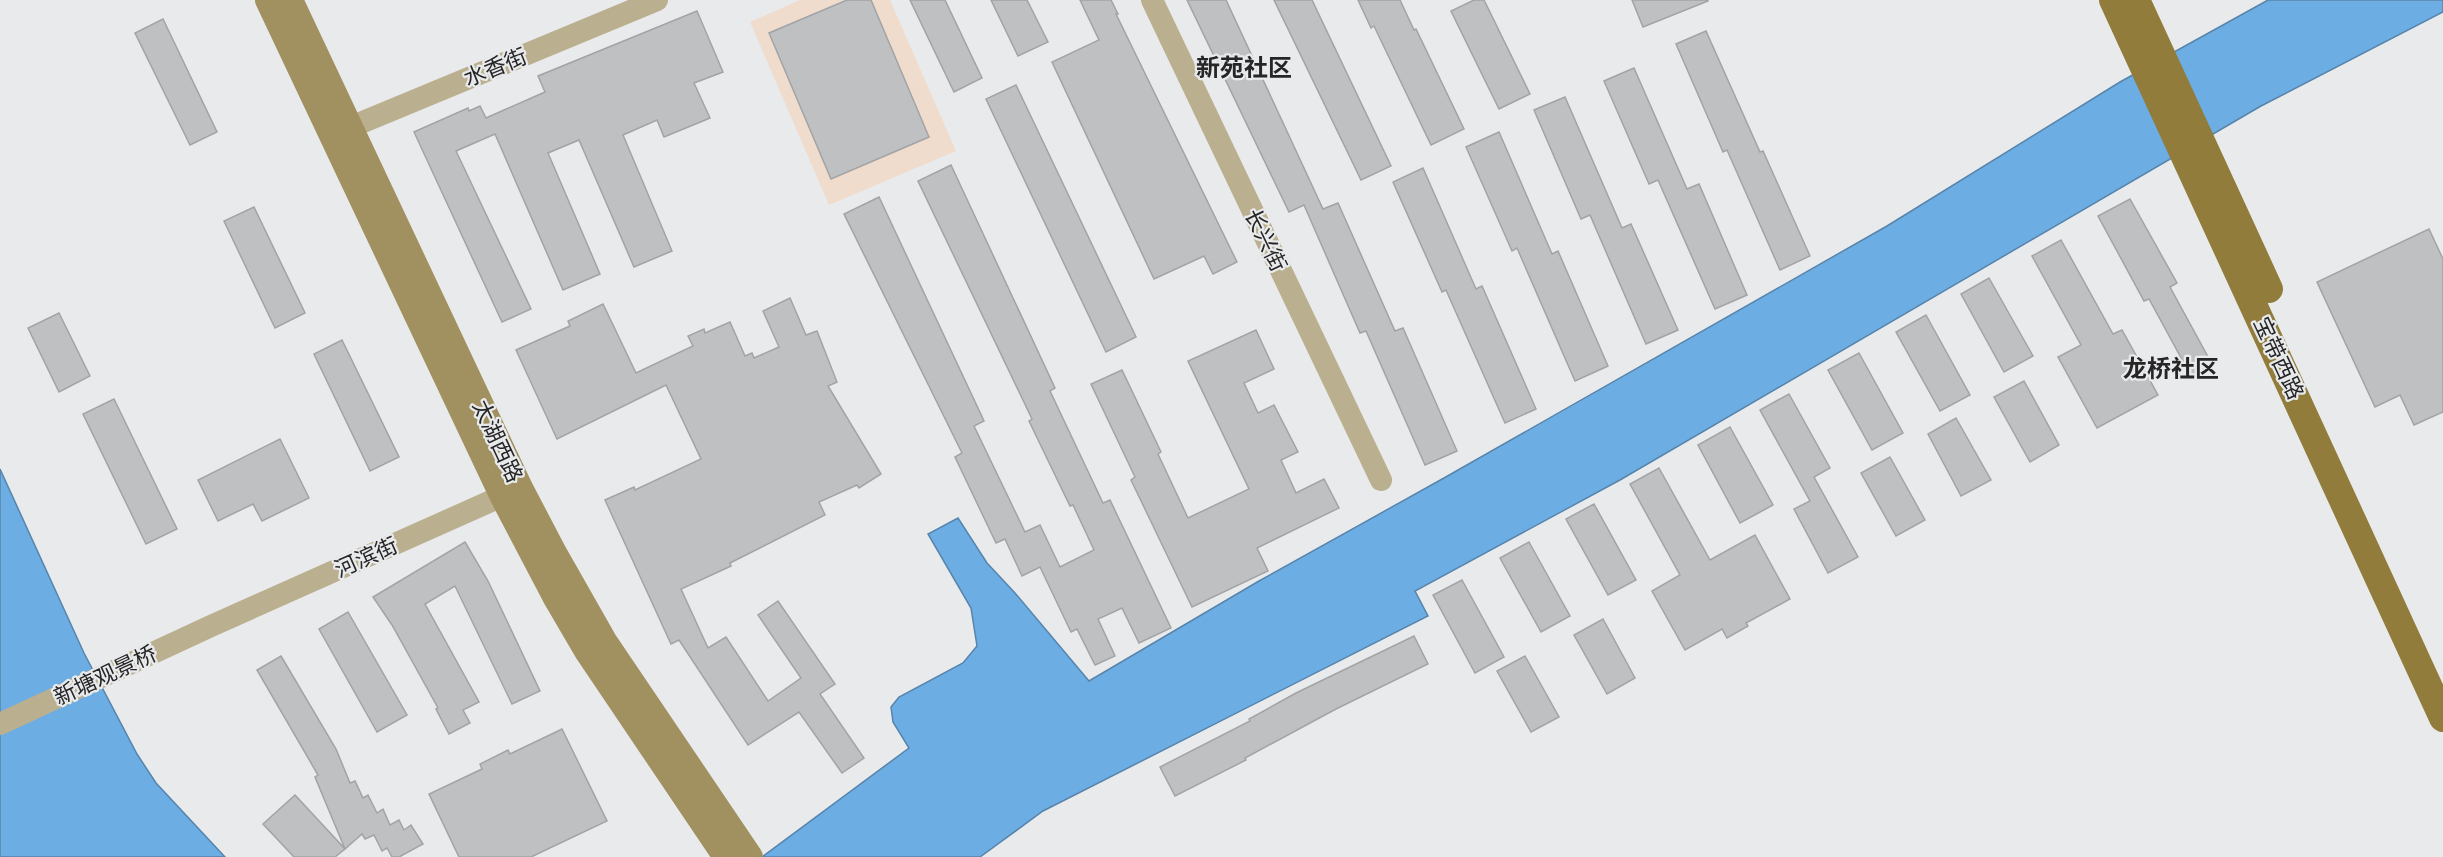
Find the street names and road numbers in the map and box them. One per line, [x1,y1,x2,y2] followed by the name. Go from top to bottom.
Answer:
[458,40,532,94] street label: 水香街
[1237,203,1295,277] street label: 长兴街
[2246,311,2312,405] street label: 宝带西路
[465,394,531,488] street label: 太湖西路
[329,529,403,585] street label: 河滨街
[48,637,162,713] street label: 新塘观景桥

